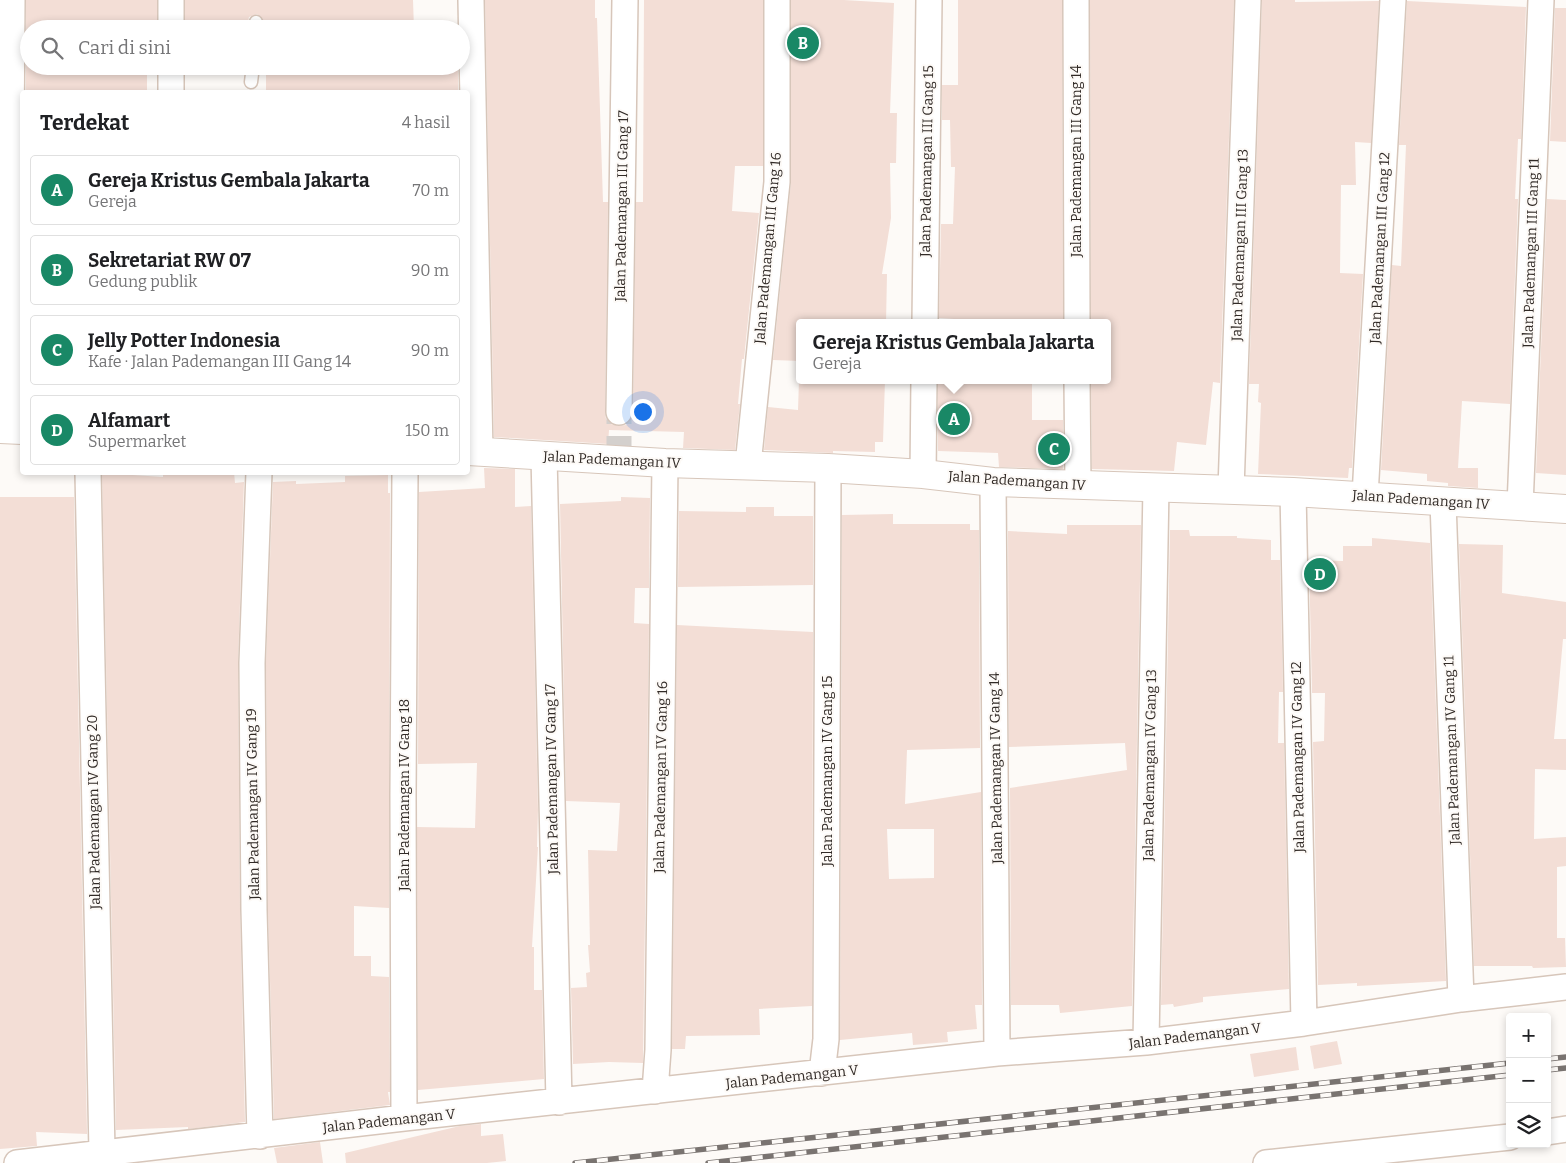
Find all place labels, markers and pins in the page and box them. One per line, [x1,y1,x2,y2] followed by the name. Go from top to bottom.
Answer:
[787,24,819,62] pin: B
[938,400,970,438] pin: A
[1038,430,1070,468] pin: C
[1304,555,1336,593] pin: D

